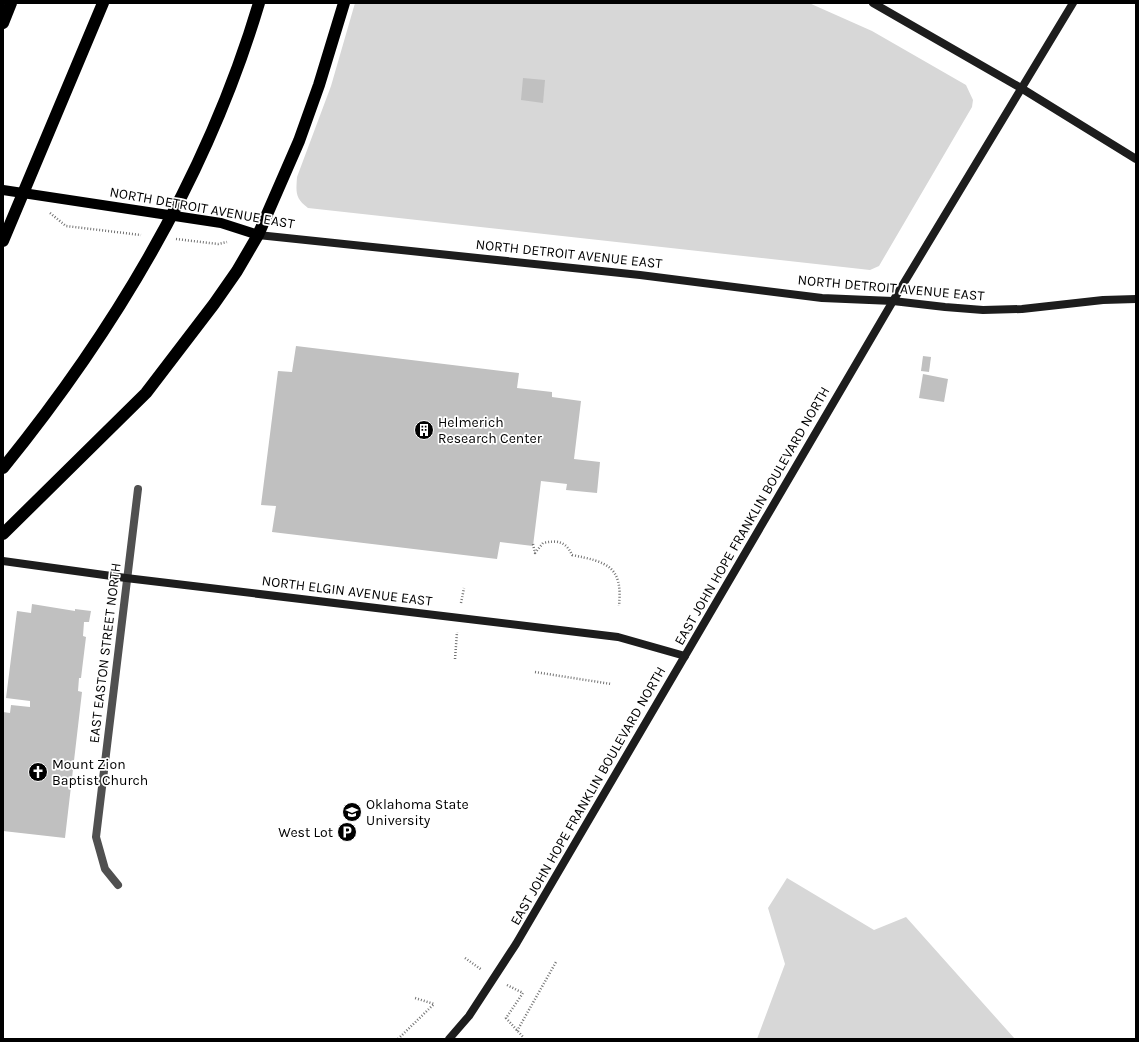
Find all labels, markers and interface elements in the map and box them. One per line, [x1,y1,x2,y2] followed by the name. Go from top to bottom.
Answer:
[108,183,296,233] street label: NORTH DETROIT AVENUE EAST
[475,236,663,272] street label: NORTH DETROIT AVENUE EAST
[797,271,985,305] street label: NORTH DETROIT AVENUE EAST
[671,384,833,648] street label: EAST JOHN HOPE FRANKLIN BOULEVARD NORTH
[438,414,543,447] place label: Helmerich Research Center
[413,419,435,441] building icon: Helmerich Research Center
[85,562,125,744] street label: EAST EASTON STREET NORTH
[261,572,433,610] street label: NORTH ELGIN AVENUE EAST
[507,664,669,928] street label: EAST JOHN HOPE FRANKLIN BOULEVARD NORTH
[52,756,148,789] place label: Mount Zion Baptist Church
[27,761,49,783] church icon: Mount Zion Baptist Church
[366,796,469,829] place label: Oklahoma State University
[341,801,363,823] school or university icon: Oklahoma State University
[336,821,358,843] parking icon: West Lot
[278,824,333,841] place label: West Lot

